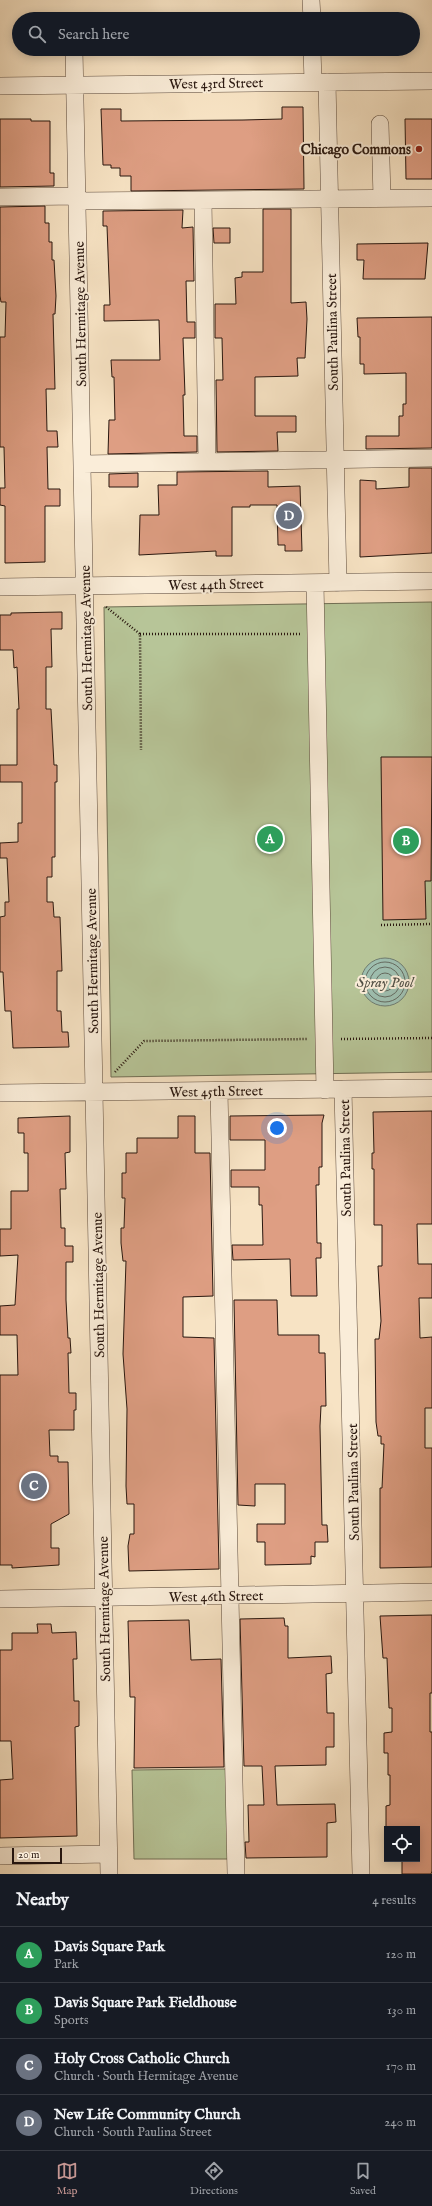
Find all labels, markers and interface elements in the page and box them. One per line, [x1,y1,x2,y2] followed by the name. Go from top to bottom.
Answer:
[12,12,420,56] search box
[26,23,48,45] icon: search
[58,25,129,44] text: Search here
[169,74,264,94] street label: West 43rd Street
[301,141,411,159] place label: Chicago Commons
[414,144,424,154] marker: Chicago Commons
[71,240,91,387] street label: South Hermitage Avenue
[323,273,343,391] street label: South Paulina Street
[276,501,302,531] pin: D
[77,564,97,711] street label: South Hermitage Avenue
[168,575,264,595] street label: West 44th Street
[257,824,283,854] pin: A
[393,826,419,856] pin: B
[83,887,103,1034] street label: South Hermitage Avenue
[357,973,415,992] water label: Spray Pool
[169,1082,263,1102] street label: West 45th Street
[336,1099,356,1217] street label: South Paulina Street
[267,1118,287,1138] your location
[89,1211,109,1358] street label: South Hermitage Avenue
[344,1423,364,1541] street label: South Paulina Street
[21,1471,47,1501] pin: C
[95,1535,115,1682] street label: South Hermitage Avenue
[169,1587,264,1607] street label: West 46th Street
[384,1826,420,1862] map controls
[384,1826,420,1862] button: locate
[12,1846,62,1865] scale bar
[18,1848,39,1862] text: 20 m
[16,1890,69,1911] text: Nearby
[372,1892,416,1909] text: 4 results
[54,1937,165,1956] text: Davis Square Park
[25,1946,33,1963] text: A
[386,1946,416,1963] text: 120 m
[54,1956,79,1973] text: Park
[54,1993,237,2012] text: Davis Square Park Fieldhouse
[25,2002,33,2019] text: B
[387,2002,416,2019] text: 130 m
[54,2012,89,2029] text: Sports
[54,2049,230,2068] text: Holy Cross Catholic Church
[24,2058,34,2075] text: C
[386,2058,416,2075] text: 170 m
[54,2068,238,2085] text: Church · South Hermitage Avenue
[54,2105,241,2124] text: New Life Community Church
[24,2114,34,2131] text: D
[384,2114,416,2131] text: 240 m
[54,2124,212,2141] text: Church · South Paulina Street
[56,2160,78,2198] tab: Map
[190,2160,238,2198] tab: Directions
[350,2160,376,2198] tab: Saved

